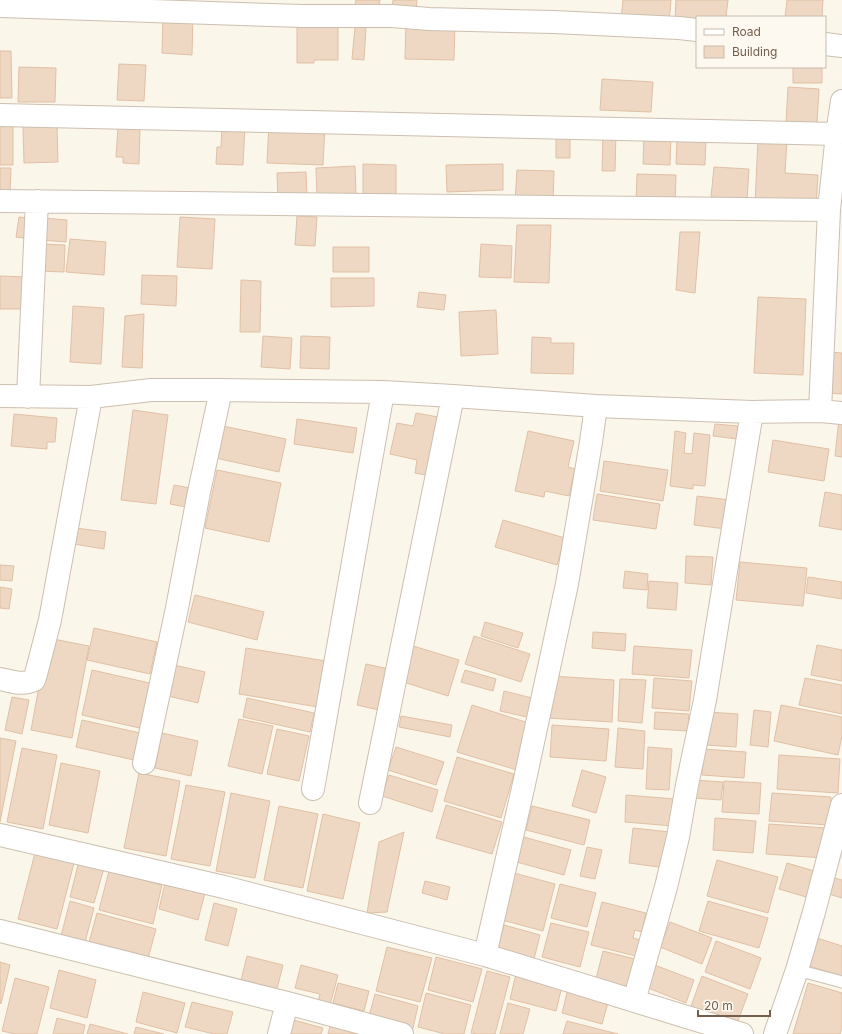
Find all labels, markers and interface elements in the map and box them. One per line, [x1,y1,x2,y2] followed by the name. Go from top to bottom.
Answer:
[696,16,826,68] legend
[732,24,761,39] text: Road
[732,44,777,59] text: Building
[698,992,770,1018] scale bar
[704,998,733,1013] text: 20 m

